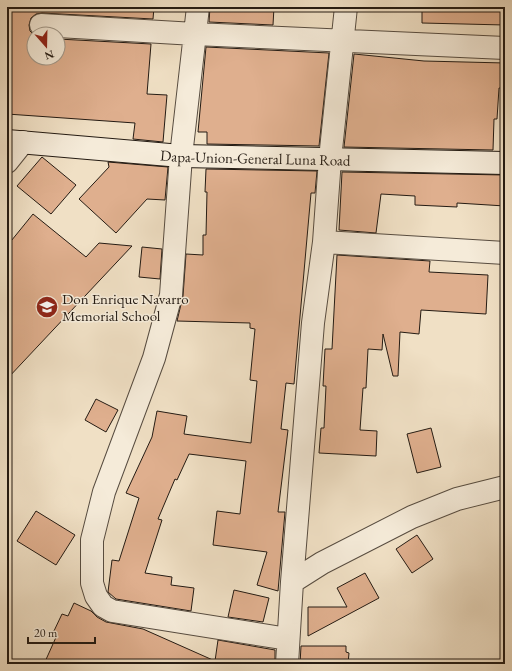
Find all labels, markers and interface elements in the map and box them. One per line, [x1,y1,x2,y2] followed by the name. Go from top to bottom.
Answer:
[26,26,66,66] north arrow
[43,47,56,64] text: N
[159,145,351,169] street label: Dapa-Union-General Luna Road
[62,289,189,325] place label: Don Enrique Navarro Memorial School
[34,294,60,320] school or university icon: Don Enrique Navarro Memorial School
[28,619,95,645] scale bar
[34,625,58,641] text: 20 m

